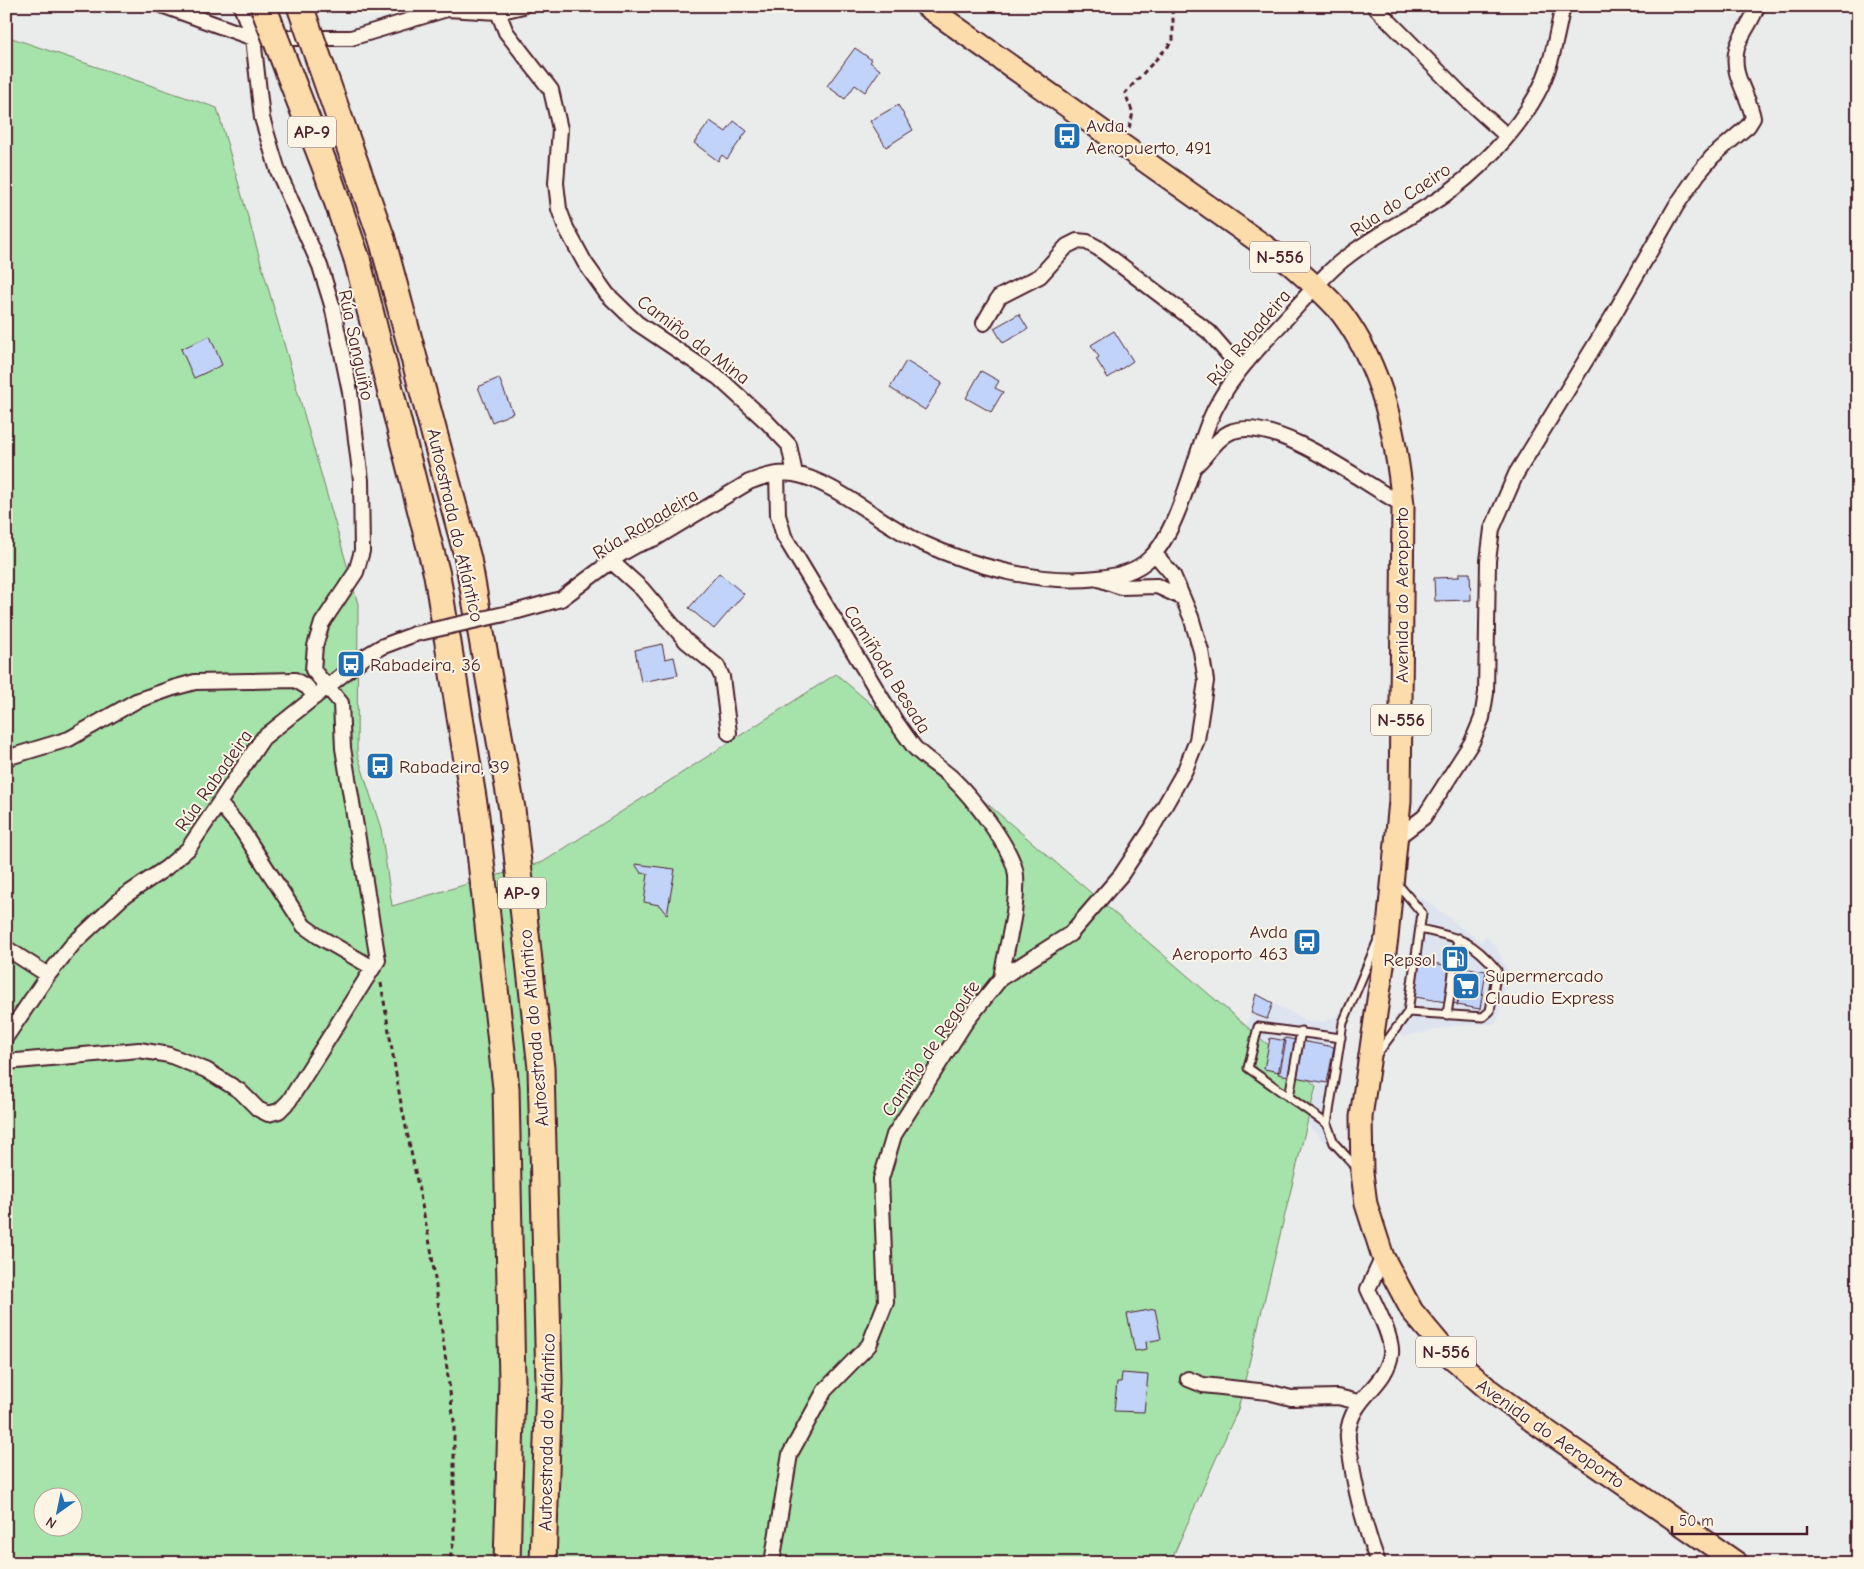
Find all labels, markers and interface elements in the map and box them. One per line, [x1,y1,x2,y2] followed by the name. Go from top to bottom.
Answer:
[1086,115,1212,159] place label: Avda. Aeropuerto, 491
[288,116,336,148] road number: AP-9
[1052,121,1082,151] bus stop icon: Avda. Aeropuerto, 491
[1346,158,1455,241] street label: Rúa do Caeiro
[1250,242,1310,272] road number: N-556
[1202,285,1295,390] street label: Rúa Rabadeira
[334,288,378,403] street label: Rúa Sanguiño
[633,290,754,389] street label: Camiño da Mina
[422,426,488,624] street label: Autoestrada do Atlántico
[589,484,702,564] street label: Rúa Rabadeira
[1391,507,1413,683] street label: Avenida do Aeroporto
[839,601,935,738] street label: Camiñoda Besada
[336,649,366,679] bus stop icon: Rabadeira, 36
[370,654,481,676] place label: Rabadeira, 36
[1371,704,1431,736] road number: N-556
[171,726,257,836] street label: Rúa Rabadeira
[365,751,395,781] bus stop icon: Rabadeira, 39
[399,756,510,778] place label: Rabadeira, 39
[498,878,546,908] road number: AP-9
[1172,921,1288,965] place label: Avda Aeroporto 463
[1292,927,1322,957] bus stop icon: Avda Aeroporto 463
[514,928,554,1128] street label: Autoestrada do Atlántico
[1440,944,1470,974] fuel station icon: Repsol
[1383,949,1436,971] place label: Repsol
[1485,965,1614,1009] place label: Supermercado Claudio Express
[1451,971,1481,1001] supermarket icon: Supermercado Claudio Express
[877,976,984,1121] street label: Camiño de Regoufe
[534,1333,560,1531] street label: Autoestrada do Atlántico
[1416,1336,1476,1368] road number: N-556
[1472,1374,1629,1493] street label: Avenida do Aeroporto
[32,1486,82,1536] north arrow
[1672,1504,1806,1536] scale bar
[1679,1512,1714,1530] text: 50 m
[43,1513,60,1532] text: N

